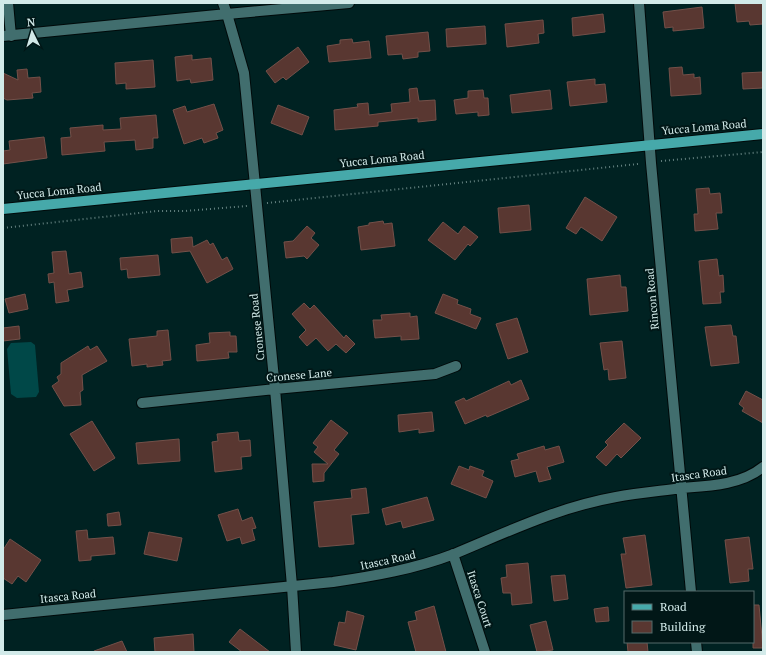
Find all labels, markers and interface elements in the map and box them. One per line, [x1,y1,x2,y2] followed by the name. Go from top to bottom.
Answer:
[12,12,52,52] north arrow
[26,15,37,29] text: N
[661,116,747,138] street label: Yucca Loma Road
[339,148,425,170] street label: Yucca Loma Road
[16,180,102,202] street label: Yucca Loma Road
[642,268,662,330] street label: Rincon Road
[247,293,267,361] street label: Cronese Road
[265,365,333,385] street label: Cronese Lane
[670,463,728,485] street label: Itasca Road
[359,547,417,573] street label: Itasca Road
[464,569,496,629] street label: Itasca Court
[39,586,97,606] street label: Itasca Road
[624,591,754,643] legend
[660,599,687,614] text: Road
[660,619,706,634] text: Building

